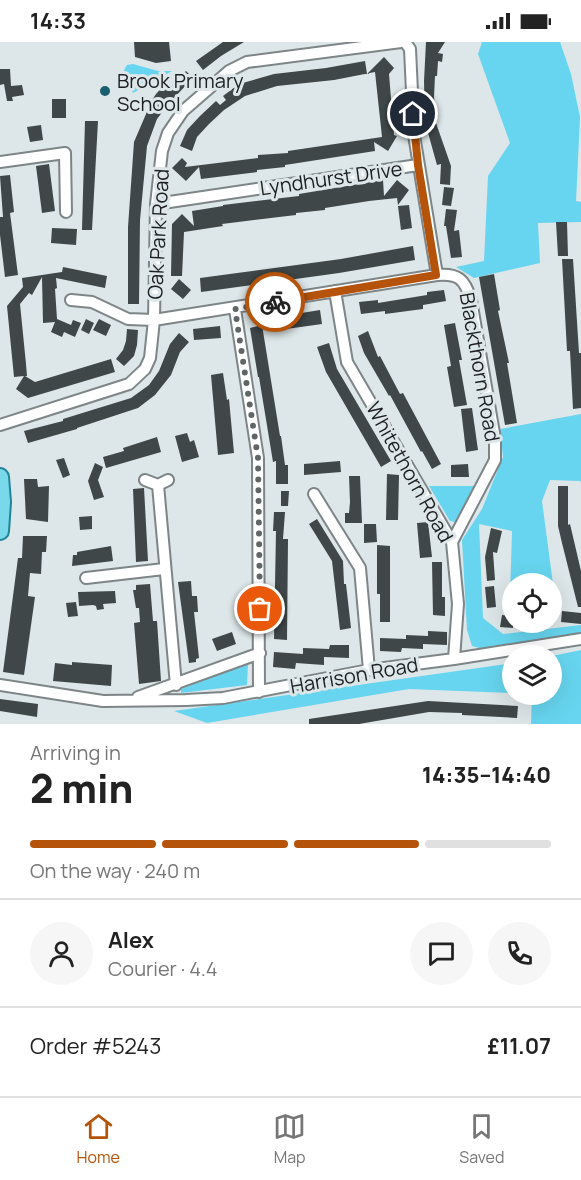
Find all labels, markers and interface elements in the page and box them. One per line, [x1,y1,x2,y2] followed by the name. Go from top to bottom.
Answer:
[30,6,86,36] text: 14:33
[117,67,244,117] place label: Brook Primary School
[98,84,112,98] marker: Brook Primary School
[387,88,438,139] pin
[396,97,429,130] icon: home
[258,155,404,201] street label: Lyndhurst Drive
[141,168,175,300] street label: Oak Park Road
[245,272,305,332] courier
[259,286,292,319] icon: bike
[454,290,506,444] street label: Blackthorn Road
[360,397,460,547] street label: Whitethorn Road
[502,573,562,705] map controls
[502,573,562,633] button: locate
[234,583,285,634] pin
[243,592,276,625] icon: bag
[502,645,562,705] button: layers
[288,650,420,700] street label: Harrison Road
[30,739,121,766] text: Arriving in
[422,760,551,790] text: 14:35–14:40
[30,761,133,815] text: 2 min
[30,857,200,884] text: On the way · 240 m
[30,922,93,985] button: person
[410,922,473,985] button: chat
[488,922,551,985] button: phone
[108,925,154,955] text: Alex
[108,955,218,982] text: Courier · 4.4
[30,1031,161,1061] text: Order #5243
[487,1031,551,1061] text: £11.07
[77,1110,120,1168] tab: Home
[273,1110,306,1168] tab: Map
[459,1110,504,1168] tab: Saved

